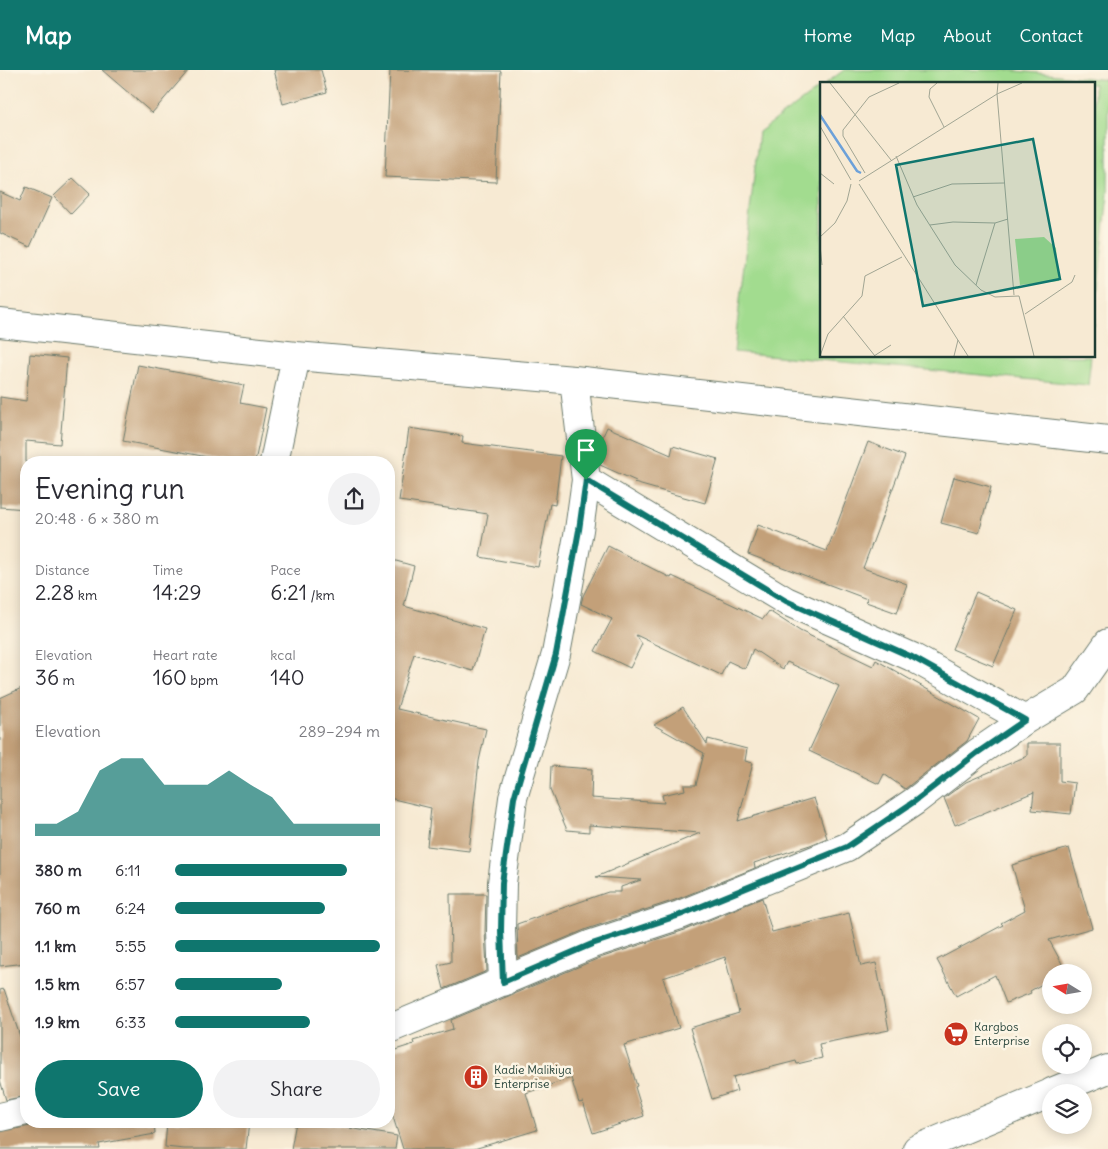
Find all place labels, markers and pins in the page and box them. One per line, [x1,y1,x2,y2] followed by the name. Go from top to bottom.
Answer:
[565,429,607,480] pin
[974,1019,1029,1048] place label: Kargbos Enterprise
[943,1021,969,1047] supermarket icon: Kargbos Enterprise
[494,1062,572,1091] place label: Kadie Malikiya Enterprise
[463,1064,489,1090] building icon: Kadie Malikiya Enterprise

